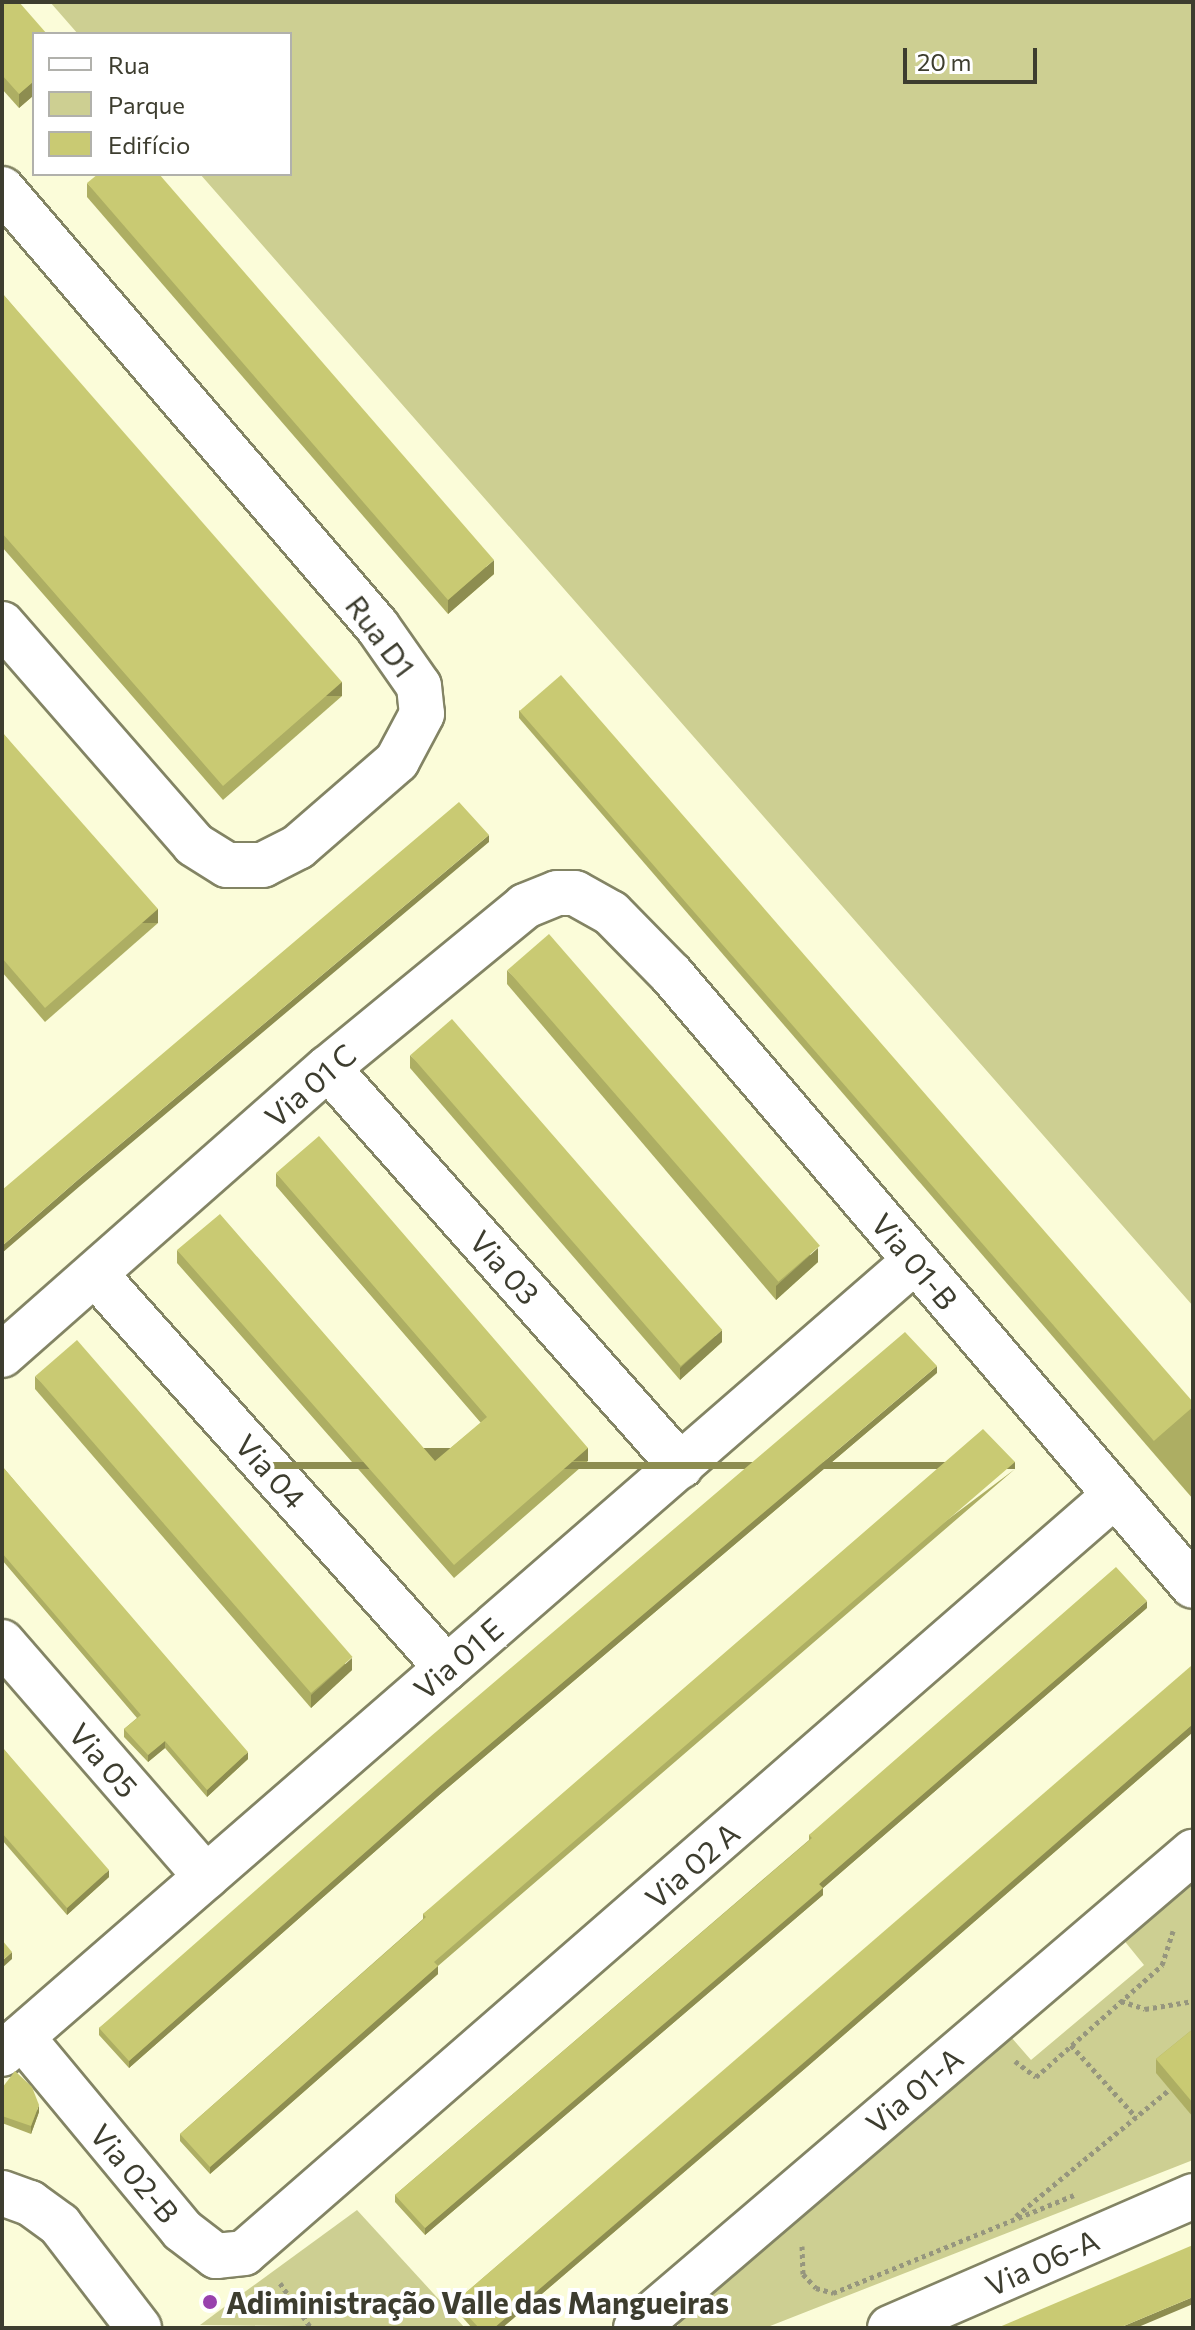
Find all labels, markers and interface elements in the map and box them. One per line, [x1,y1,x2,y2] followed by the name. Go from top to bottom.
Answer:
[32,32,292,176] legend
[907,32,1041,82] scale bar
[917,47,971,76] text: 20 m
[108,50,150,79] text: Rua
[108,90,185,119] text: Parque
[108,130,190,159] text: Edifício
[339,588,423,684] street label: Rua D1
[257,1036,363,1134] street label: Via 01 C
[865,1206,965,1316] street label: Via 01-B
[463,1223,547,1311] street label: Via 03
[228,1427,314,1515] street label: Via 04
[406,1610,510,1706] street label: Via 01 E
[62,1716,146,1804] street label: Via 05
[638,1815,746,1915] street label: Via 02 A
[858,2039,970,2141] street label: Via 01-A
[83,2116,187,2230] street label: Via 02-B
[980,2221,1104,2303] street label: Via 06-A
[226,2284,729,2320] place label: Adiministração Valle das Mangueiras
[201,2293,219,2311] marker: Adiministração Valle das Mangueiras

